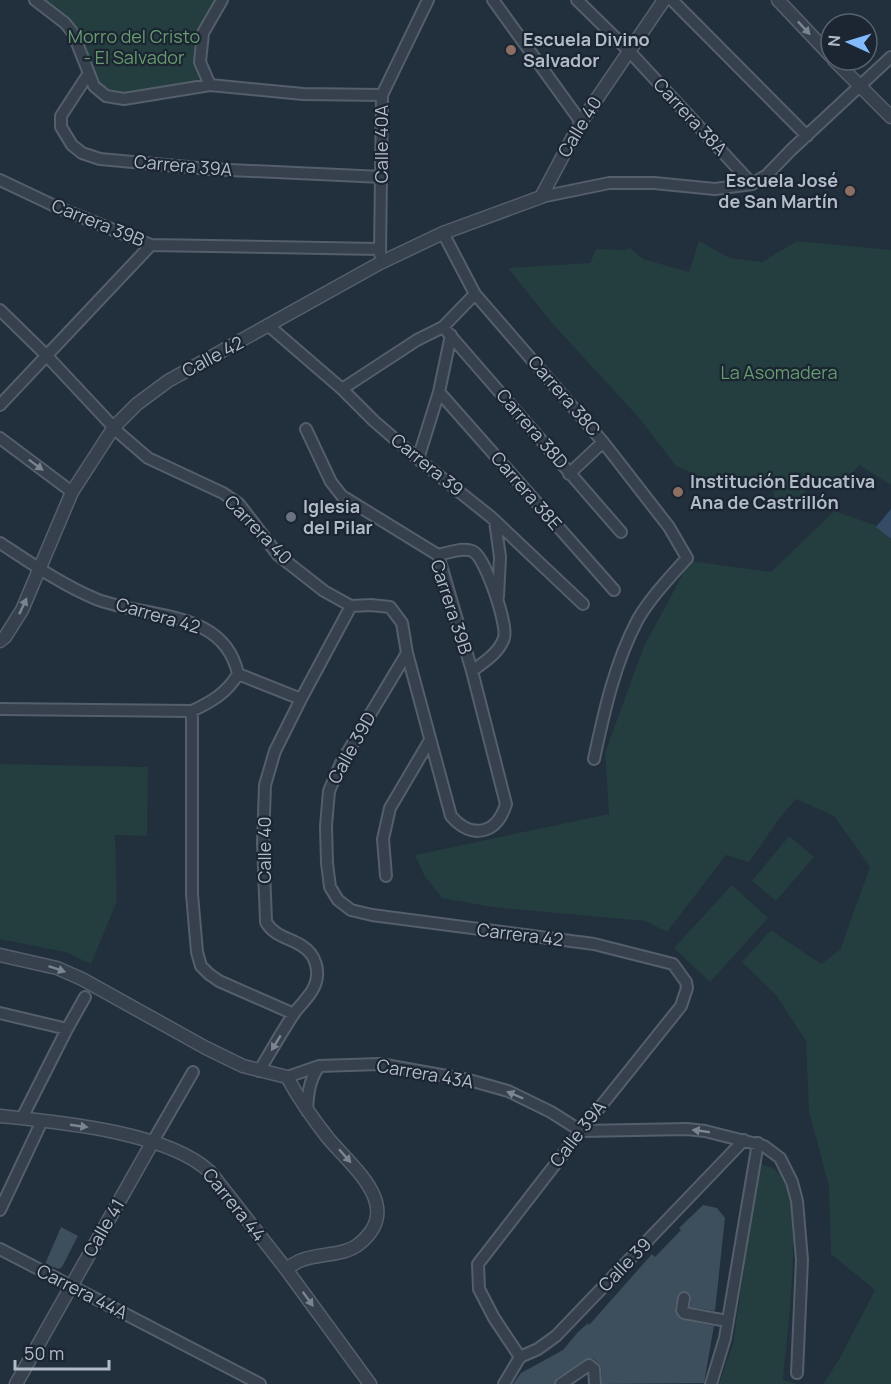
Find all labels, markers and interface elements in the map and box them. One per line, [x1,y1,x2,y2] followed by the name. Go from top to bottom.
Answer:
[819,12,879,72] north arrow
[797,21,811,36] one-way arrow
[68,24,200,69] park label: Morro del Cristo - El Salvador
[523,27,650,72] place label: Escuela Divino Salvador
[823,34,845,47] text: N
[504,43,518,57] marker: Escuela Divino Salvador
[649,72,733,161] street label: Carrera 38A
[552,92,607,161] street label: Calle 40
[369,104,393,183] street label: Calle 40A
[133,149,234,181] street label: Carrera 39A
[718,168,838,213] place label: Escuela José de San Martín
[843,184,857,198] marker: Escuela José de San Martín
[48,193,148,252] street label: Carrera 39B
[178,330,247,382] street label: Calle 42
[523,350,606,441] street label: Carrera 38C
[721,360,837,384] park label: La Asomadera
[491,383,574,473] street label: Carrera 38D
[386,428,469,501] street label: Carrera 39
[486,446,567,535] street label: Carrera 38E
[28,459,44,471] one-way arrow
[690,469,875,514] place label: Institución Educativa Ana de Castrillón
[671,485,685,499] marker: Institución Educativa Ana de Castrillón
[220,489,298,569] street label: Carrera 40
[303,494,373,539] place label: Iglesia del Pilar
[284,510,298,524] marker: Iglesia del Pilar
[425,556,479,657] street label: Carrera 39B
[113,592,203,639] street label: Carrera 42
[18,598,27,615] one-way arrow
[322,707,381,788] street label: Calle 39D
[252,817,276,884] street label: Calle 40
[476,917,565,951] street label: Carrera 42
[48,964,66,974] one-way arrow
[271,1035,282,1051] one-way arrow
[375,1053,476,1093] street label: Carrera 43A
[507,1090,524,1099] one-way arrow
[544,1095,611,1171] street label: Calle 39A
[69,1122,88,1131] one-way arrow
[691,1126,710,1136] one-way arrow
[338,1148,351,1163] one-way arrow
[198,1163,272,1246] street label: Carrera 44
[77,1194,129,1261] street label: Calle 41
[593,1232,656,1297] street label: Calle 39
[33,1258,132,1325] street label: Carrera 44A
[302,1291,314,1307] one-way arrow
[15,1333,110,1371] scale bar
[24,1341,64,1365] text: 50 m

